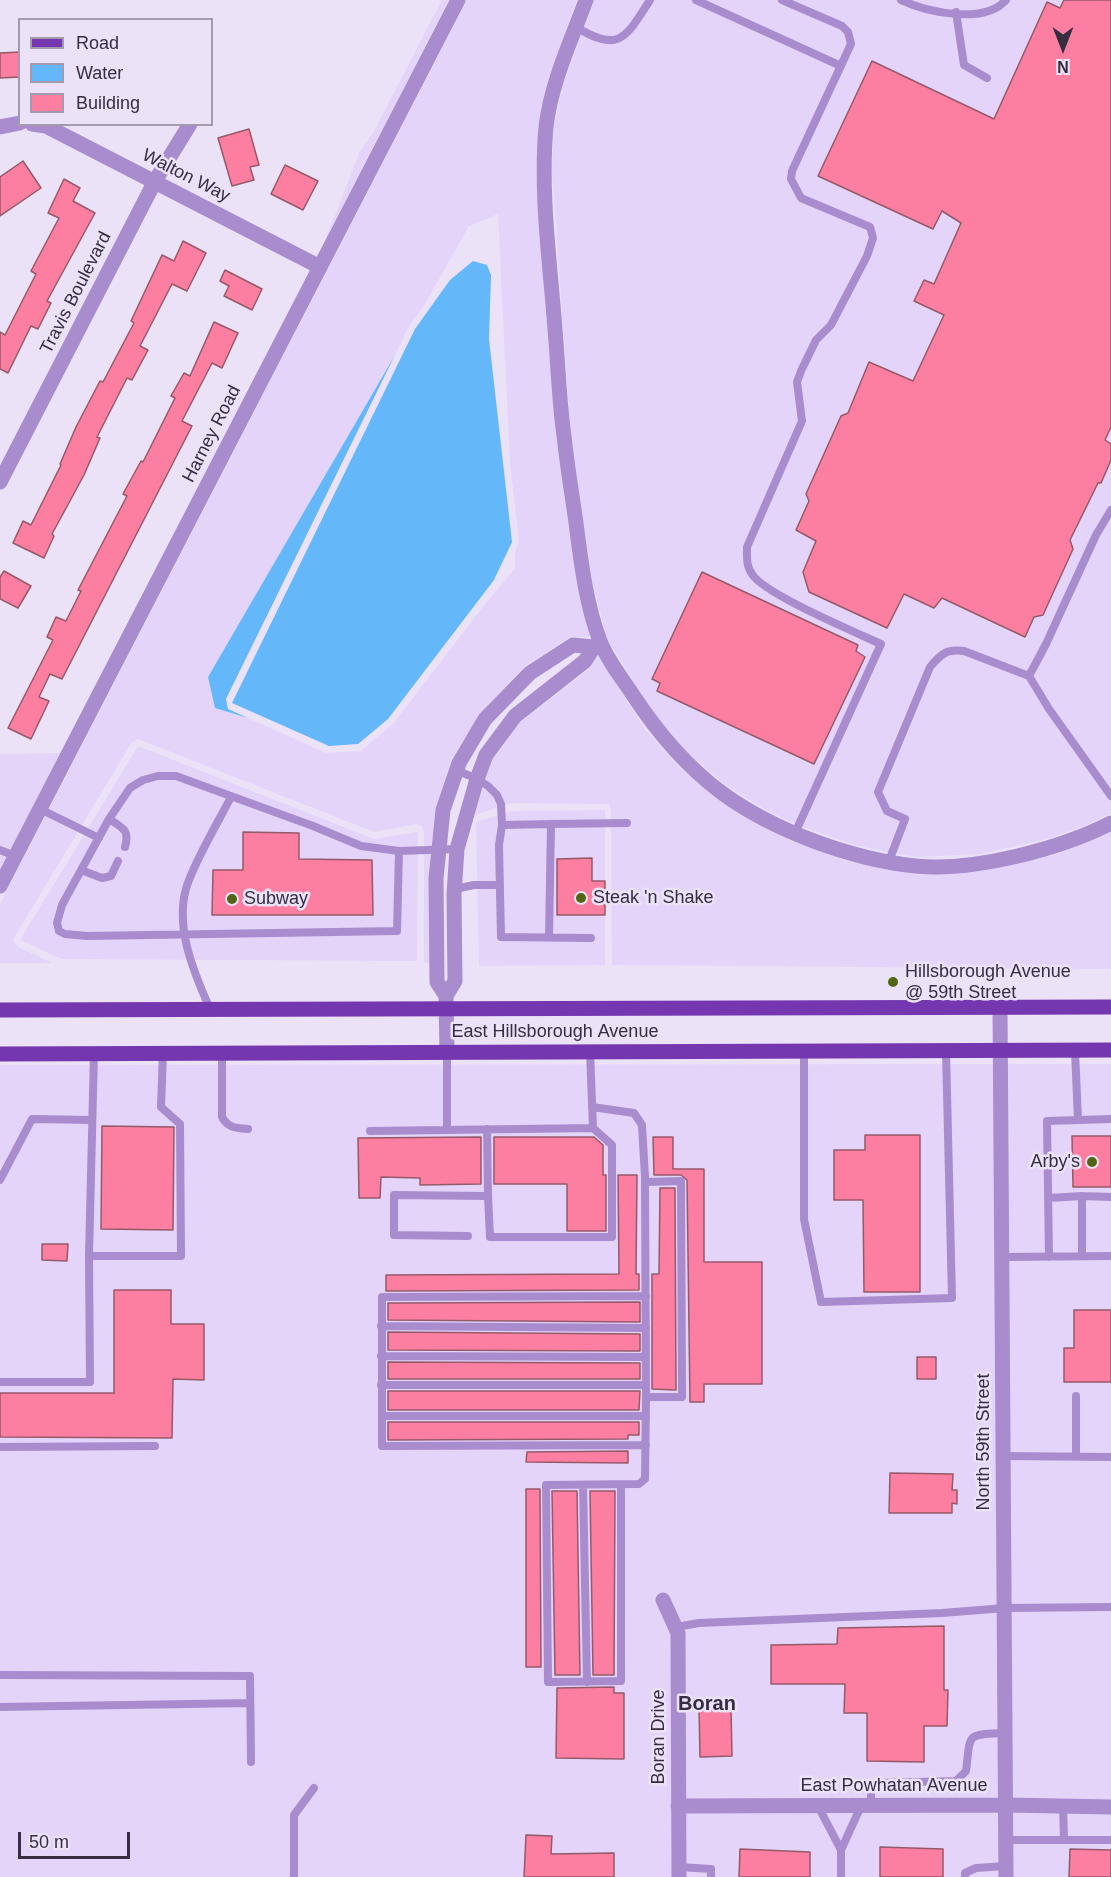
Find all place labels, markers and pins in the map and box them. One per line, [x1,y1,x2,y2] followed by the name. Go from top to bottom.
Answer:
[593,887,714,909] place label: Steak 'n Shake
[244,888,308,910] place label: Subway
[574,891,588,905] marker: Steak 'n Shake
[225,892,239,906] marker: Subway
[905,961,1071,1004] place label: Hillsborough Avenue @ 59th Street
[886,975,900,989] marker: Hillsborough Avenue @ 59th Street
[1031,1151,1080,1173] place label: Arby's
[1085,1155,1099,1169] marker: Arby's

